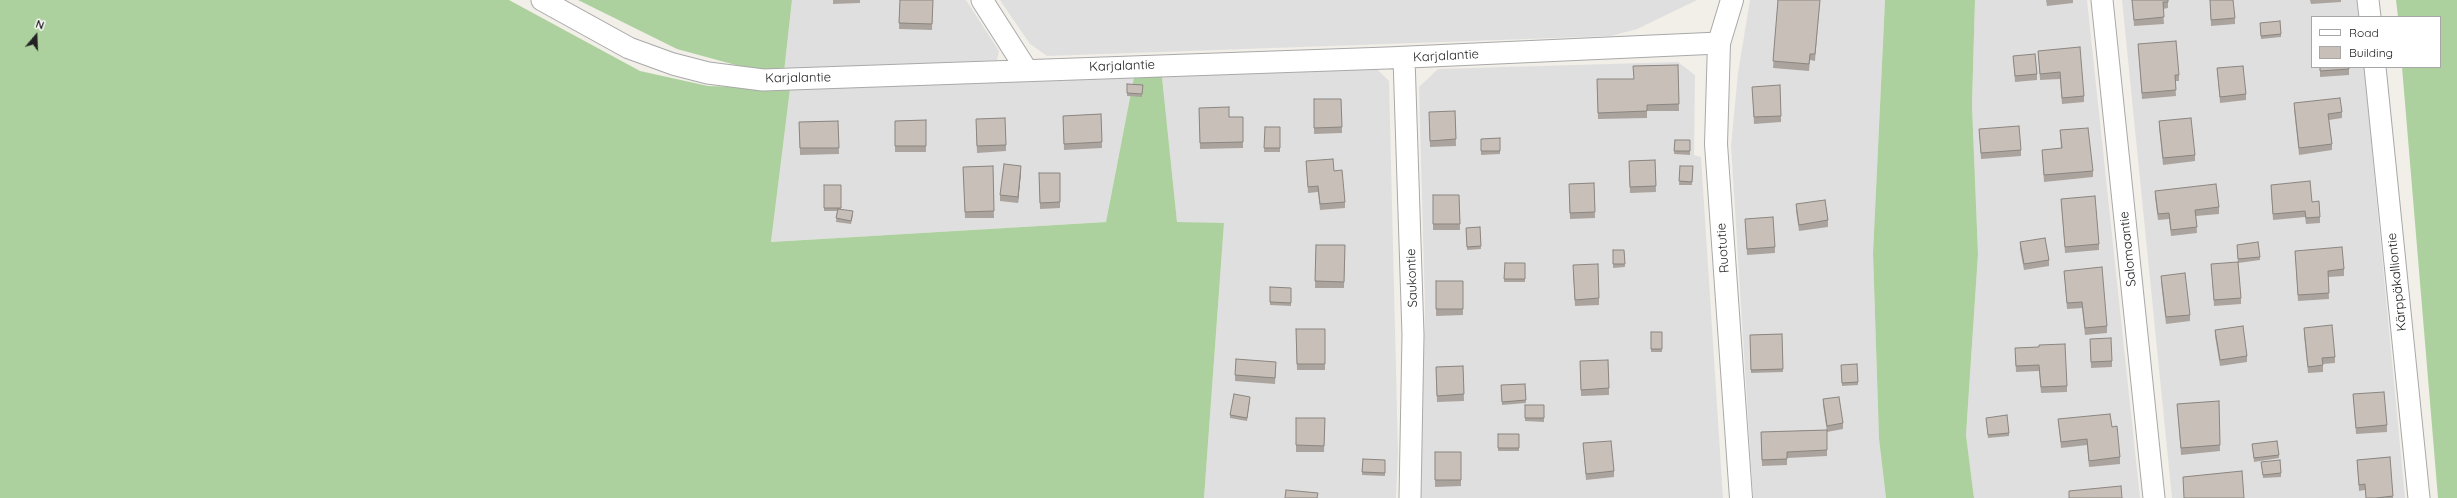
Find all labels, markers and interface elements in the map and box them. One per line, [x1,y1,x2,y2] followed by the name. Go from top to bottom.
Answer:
[16,16,56,56] north arrow
[2311,16,2441,68] legend
[34,17,46,33] text: N
[2349,25,2379,40] text: Road
[2349,45,2393,60] text: Building
[1413,46,1479,66] street label: Karjalantie
[1089,57,1155,75] street label: Karjalantie
[765,70,831,86] street label: Karjalantie
[2116,211,2140,287] street label: Salomaantie
[1713,222,1733,274] street label: Ruotutie
[2384,232,2410,332] street label: Kärppäkalliontie
[1403,248,1421,308] street label: Saukontie

